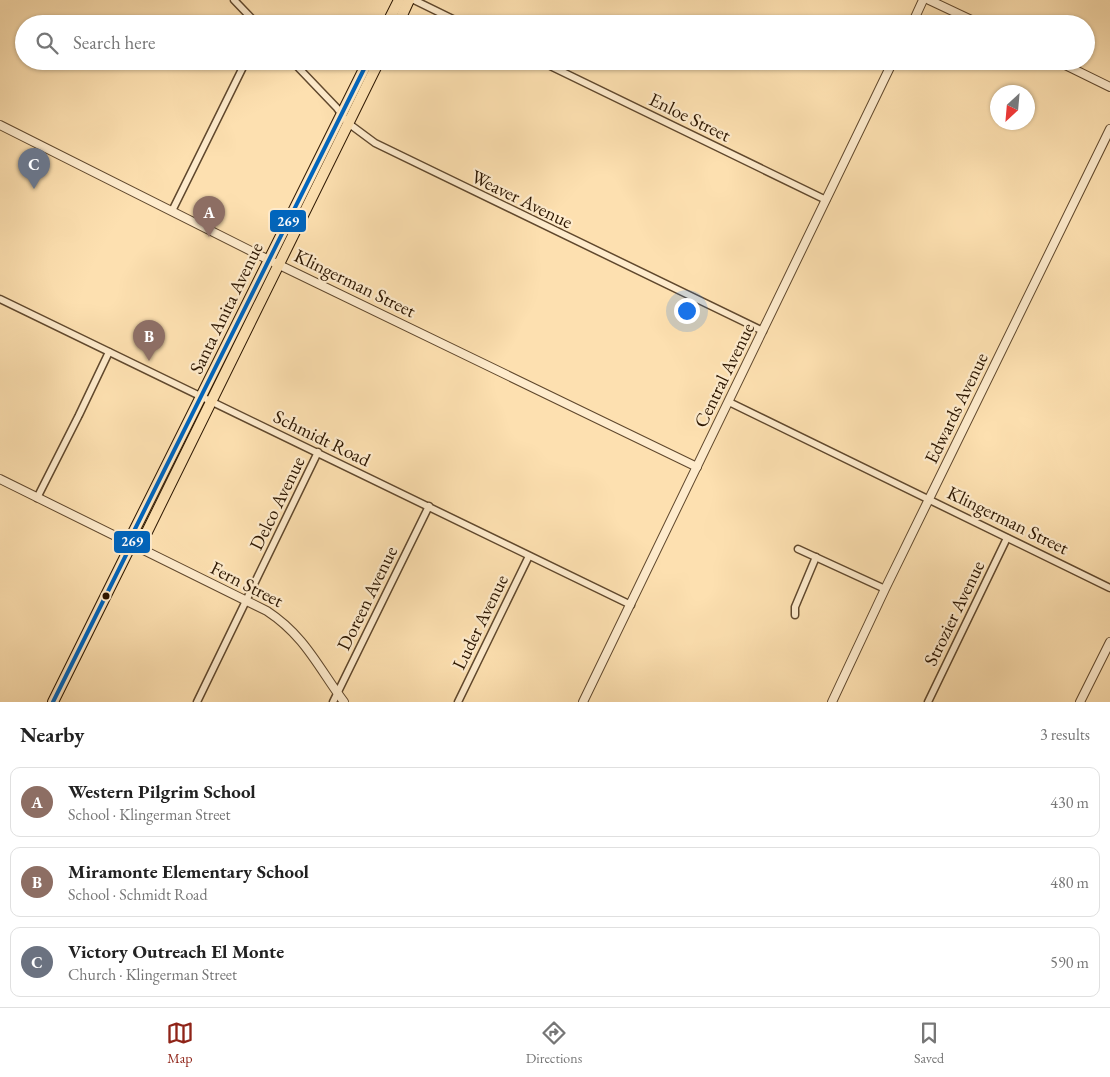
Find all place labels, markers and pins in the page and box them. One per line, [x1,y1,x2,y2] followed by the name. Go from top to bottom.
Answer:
[18,148,50,189] pin: C
[193,196,225,237] pin: A
[133,320,165,361] pin: B
[101,591,111,601] unlabelled marker

